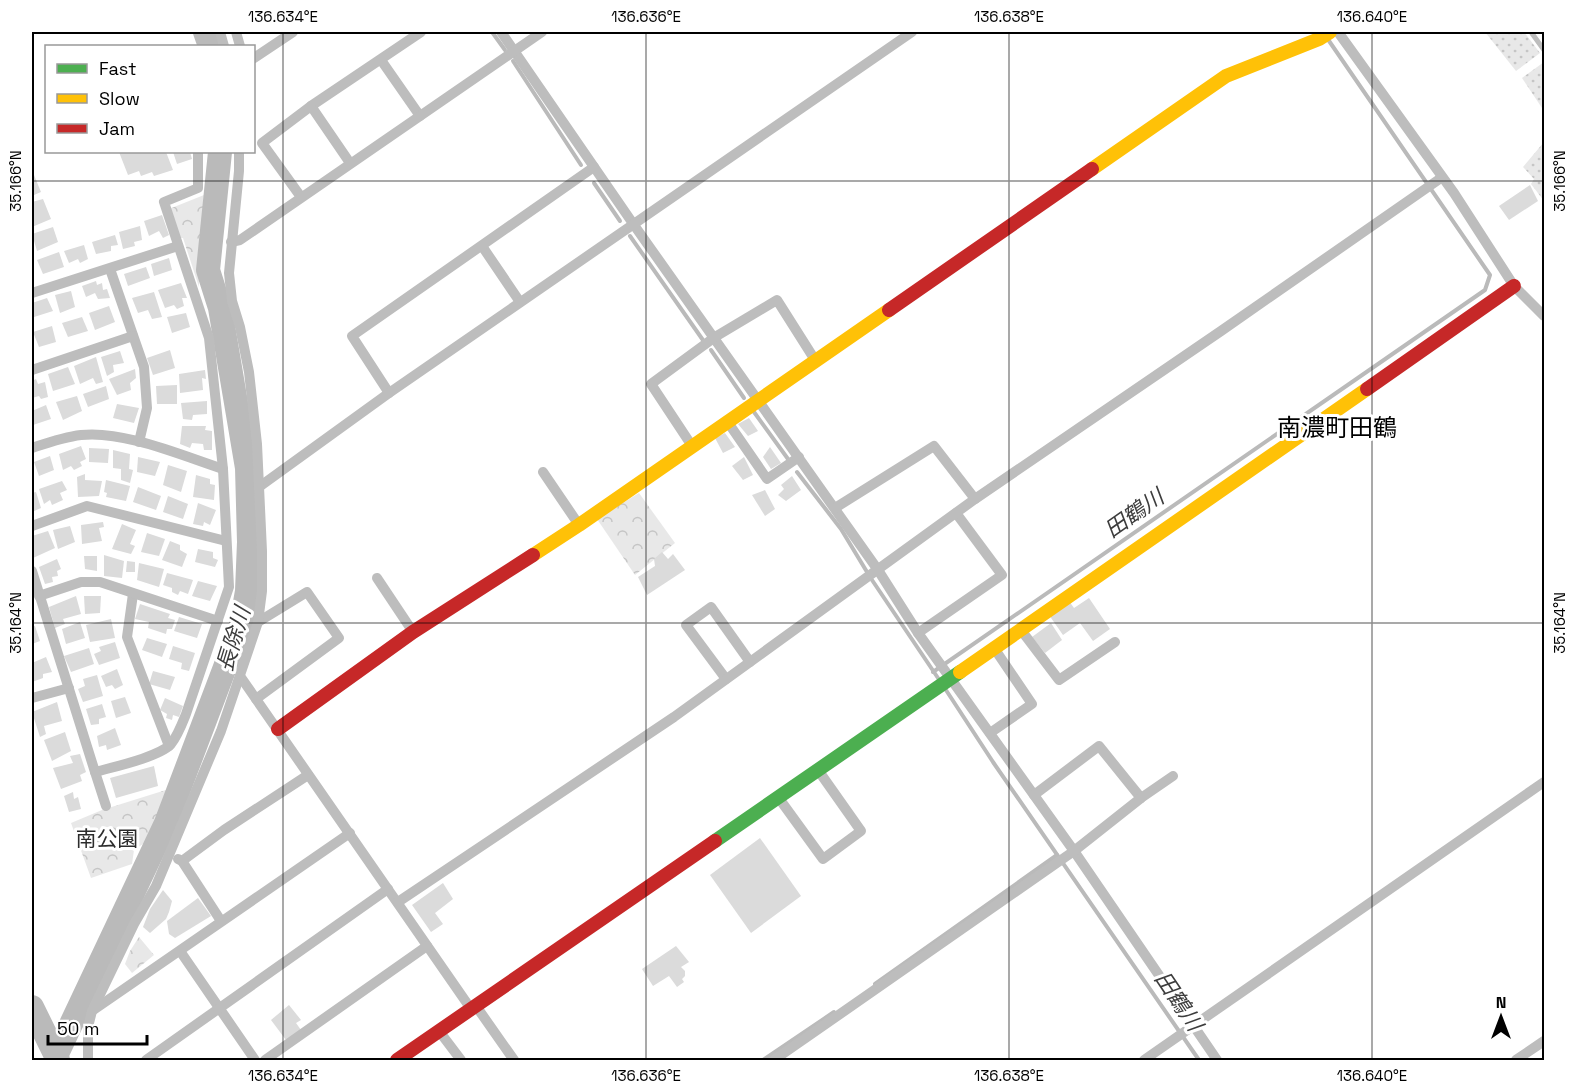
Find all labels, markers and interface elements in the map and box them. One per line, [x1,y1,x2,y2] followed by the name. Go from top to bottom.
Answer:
[248,7,318,26] text: 136.634°E
[611,7,681,26] text: 136.636°E
[974,7,1044,26] text: 136.638°E
[1337,7,1407,26] text: 136.640°E
[45,45,255,153] legend
[99,57,136,80] text: Fast
[99,87,140,110] text: Slow
[99,117,135,140] text: Jam
[6,150,25,212] text: 35.166°N
[1550,150,1569,212] text: 35.166°N
[1277,412,1397,443] district label: 南濃町田鶴
[1099,481,1171,543] water label: 田鶴川
[6,592,25,654] text: 35.164°N
[1550,592,1569,654] text: 35.164°N
[210,601,257,675] water label: 長除川
[76,825,139,852] park label: 南公園
[1149,966,1210,1038] water label: 田鶴川
[1471,987,1531,1047] north arrow
[1496,992,1506,1013] text: N
[48,1008,147,1046] scale bar
[57,1017,99,1040] text: 50 m
[248,1066,318,1085] text: 136.634°E
[611,1066,681,1085] text: 136.636°E
[974,1066,1044,1085] text: 136.638°E
[1337,1066,1407,1085] text: 136.640°E

